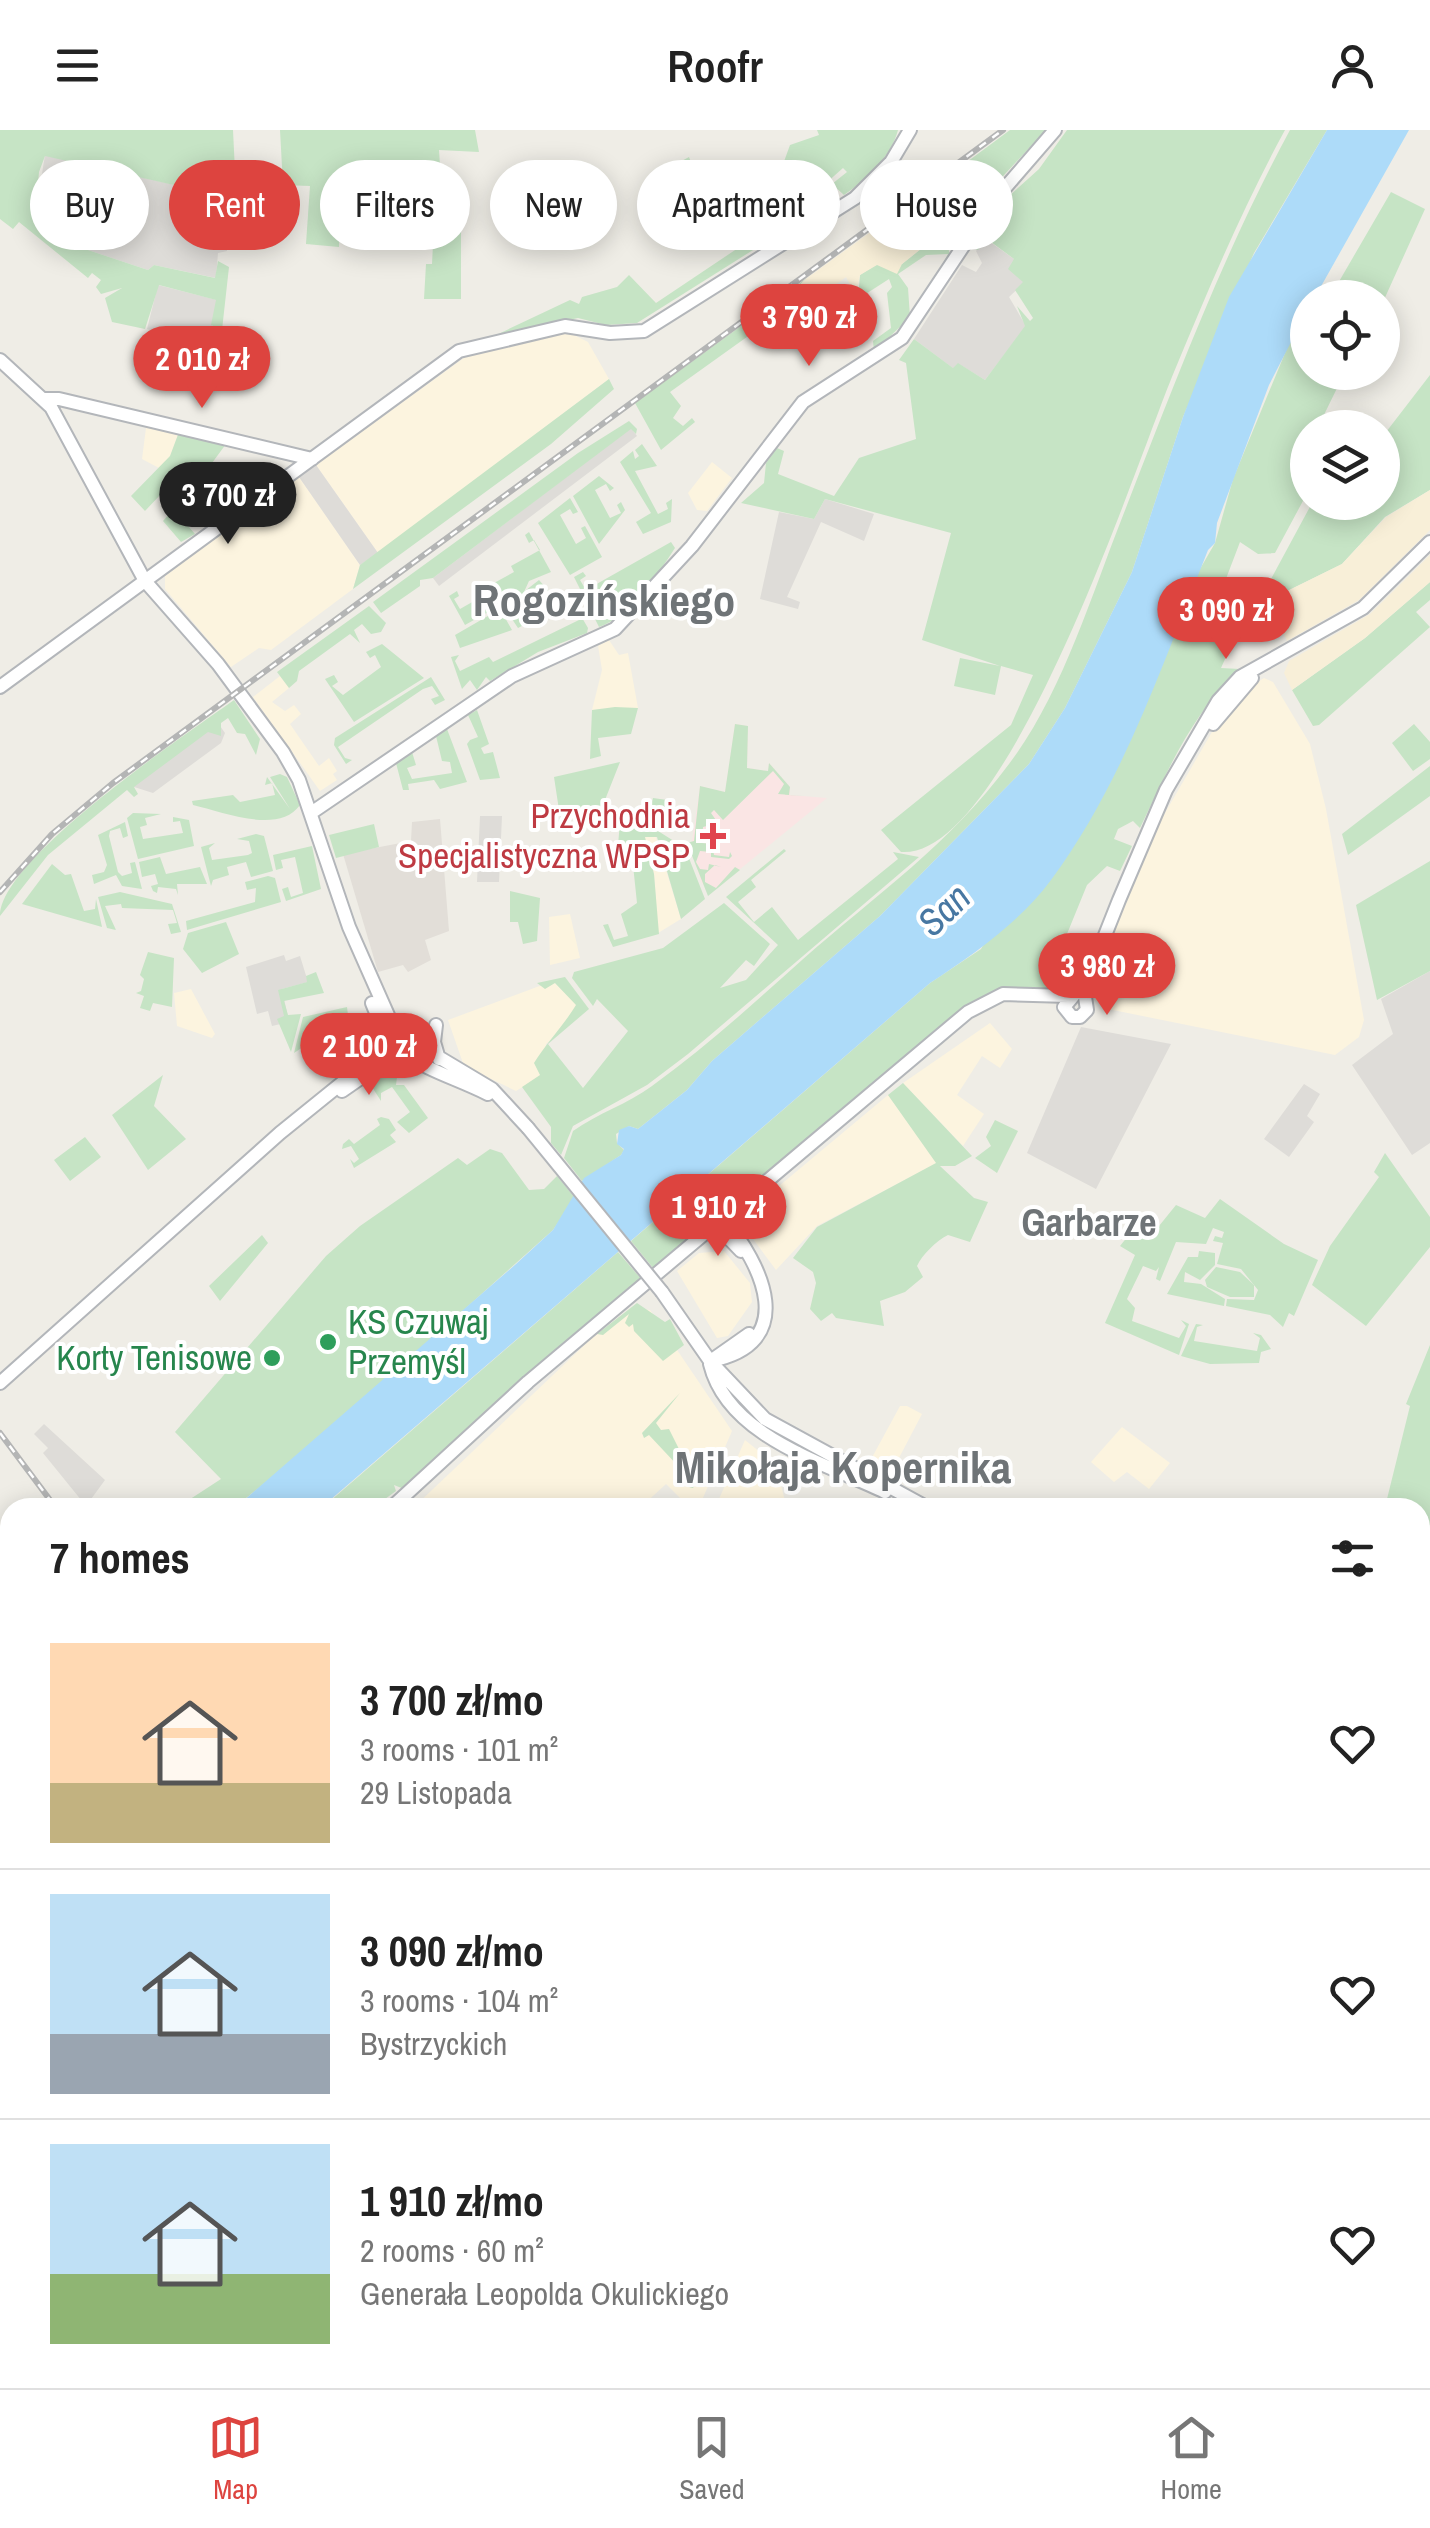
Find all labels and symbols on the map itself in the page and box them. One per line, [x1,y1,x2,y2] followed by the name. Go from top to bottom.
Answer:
[706,284,912,369] pin: 3 790 zł
[99,326,305,411] pin: 2 010 zł
[125,462,331,547] pin: 3 700 zł
[473,569,735,630] district label: Rogozińskiego
[1123,577,1329,662] pin: 3 090 zł
[398,792,690,879] place label: Przychodnia Specjalistyczna WPSP
[700,823,726,849] marker: Przychodnia Specjalistyczna WPSP
[906,872,981,947] water label: San
[1004,933,1210,1018] pin: 3 980 zł
[266,1013,472,1098] pin: 2 100 zł
[615,1174,821,1259] pin: 1 910 zł
[1021,1197,1157,1248] district label: Garbarze
[348,1298,488,1385] place label: KS Czuwaj Przemyśl
[317,1331,339,1353] marker: KS Czuwaj Przemyśl
[56,1334,252,1381] place label: Korty Tenisowe
[261,1347,283,1369] marker: Korty Tenisowe
[675,1436,1012,1497] district label: Mikołaja Kopernika

